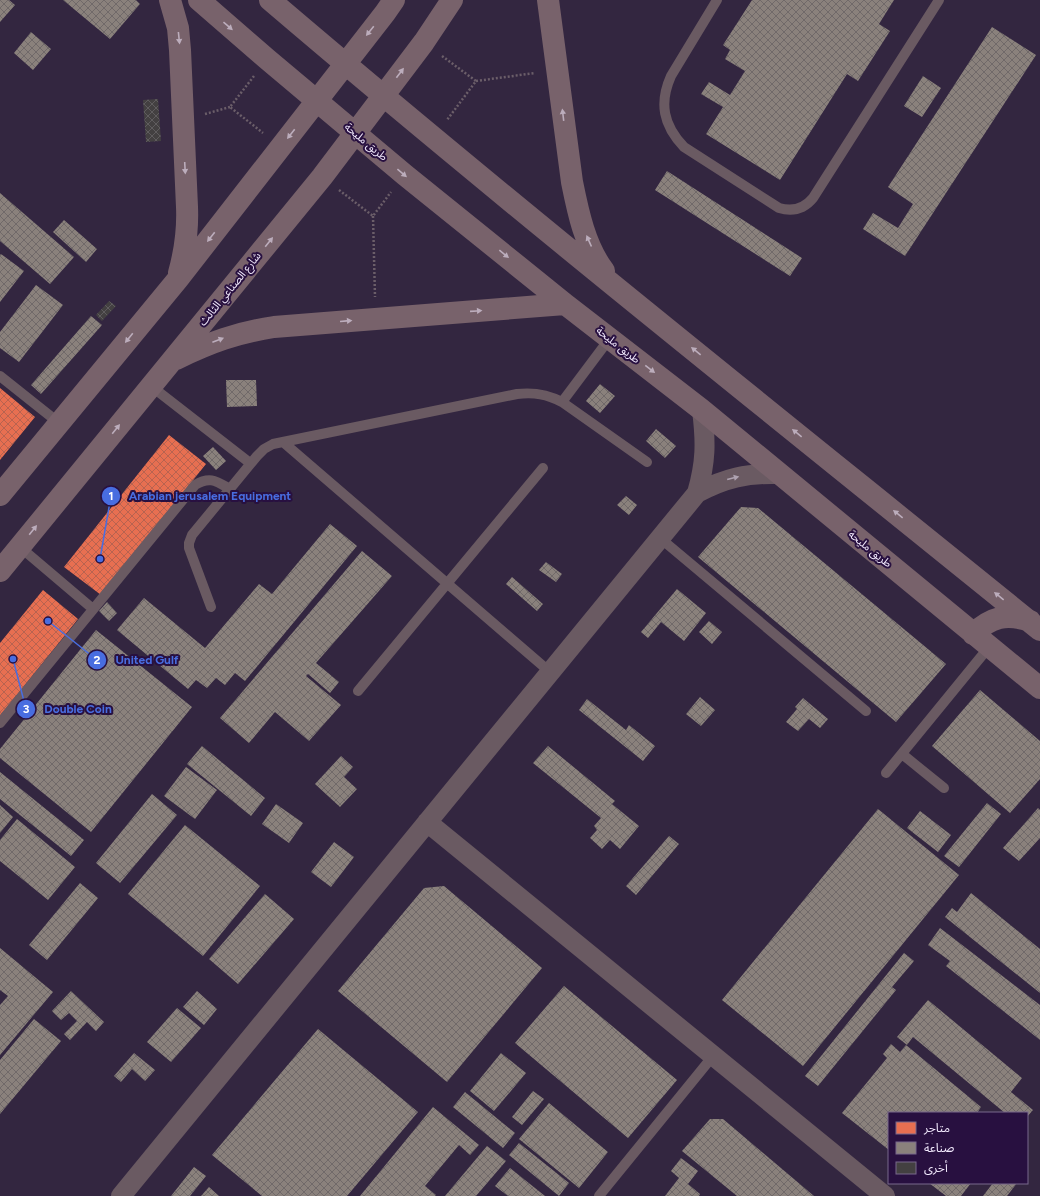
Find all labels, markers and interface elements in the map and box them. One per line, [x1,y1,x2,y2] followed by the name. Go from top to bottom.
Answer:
[223,21,233,30] one-way arrow
[366,26,375,37] one-way arrow
[176,32,182,44] one-way arrow
[396,68,404,79] one-way arrow
[560,108,566,121] one-way arrow
[342,120,390,164] street label: طريق مليحة
[286,129,295,140] one-way arrow
[182,162,189,174] one-way arrow
[397,168,408,177] one-way arrow
[206,231,215,242] one-way arrow
[264,236,273,247] one-way arrow
[586,236,592,247] one-way arrow
[196,249,266,330] street label: شارع الصناعي الثالث
[498,250,509,259] one-way arrow
[470,307,482,314] one-way arrow
[340,318,352,324] one-way arrow
[594,324,642,366] street label: طريق مليحة
[125,332,134,343] one-way arrow
[213,337,225,343] one-way arrow
[690,347,701,355] one-way arrow
[644,365,655,374] one-way arrow
[111,424,120,435] one-way arrow
[791,428,802,437] one-way arrow
[727,475,739,481] one-way arrow
[101,484,299,508] callout: Arabian jerusalem Equipment
[108,489,114,503] text: 1
[129,489,291,503] text: Arabian jerusalem Equipment
[892,510,903,519] one-way arrow
[29,525,38,536] one-way arrow
[846,528,894,570] street label: طريق مليحة
[993,592,1004,601] one-way arrow
[87,648,186,672] callout: United Gulf
[94,653,101,667] text: 2
[115,653,179,667] text: United Gulf
[16,697,119,721] callout: Double Coin
[23,702,30,716] text: 3
[44,702,112,716] text: Double Coin
[888,1112,1028,1184] legend
[923,1121,950,1135] text: متاجر
[924,1141,954,1155] text: صناعة
[924,1160,948,1175] text: أخرى

